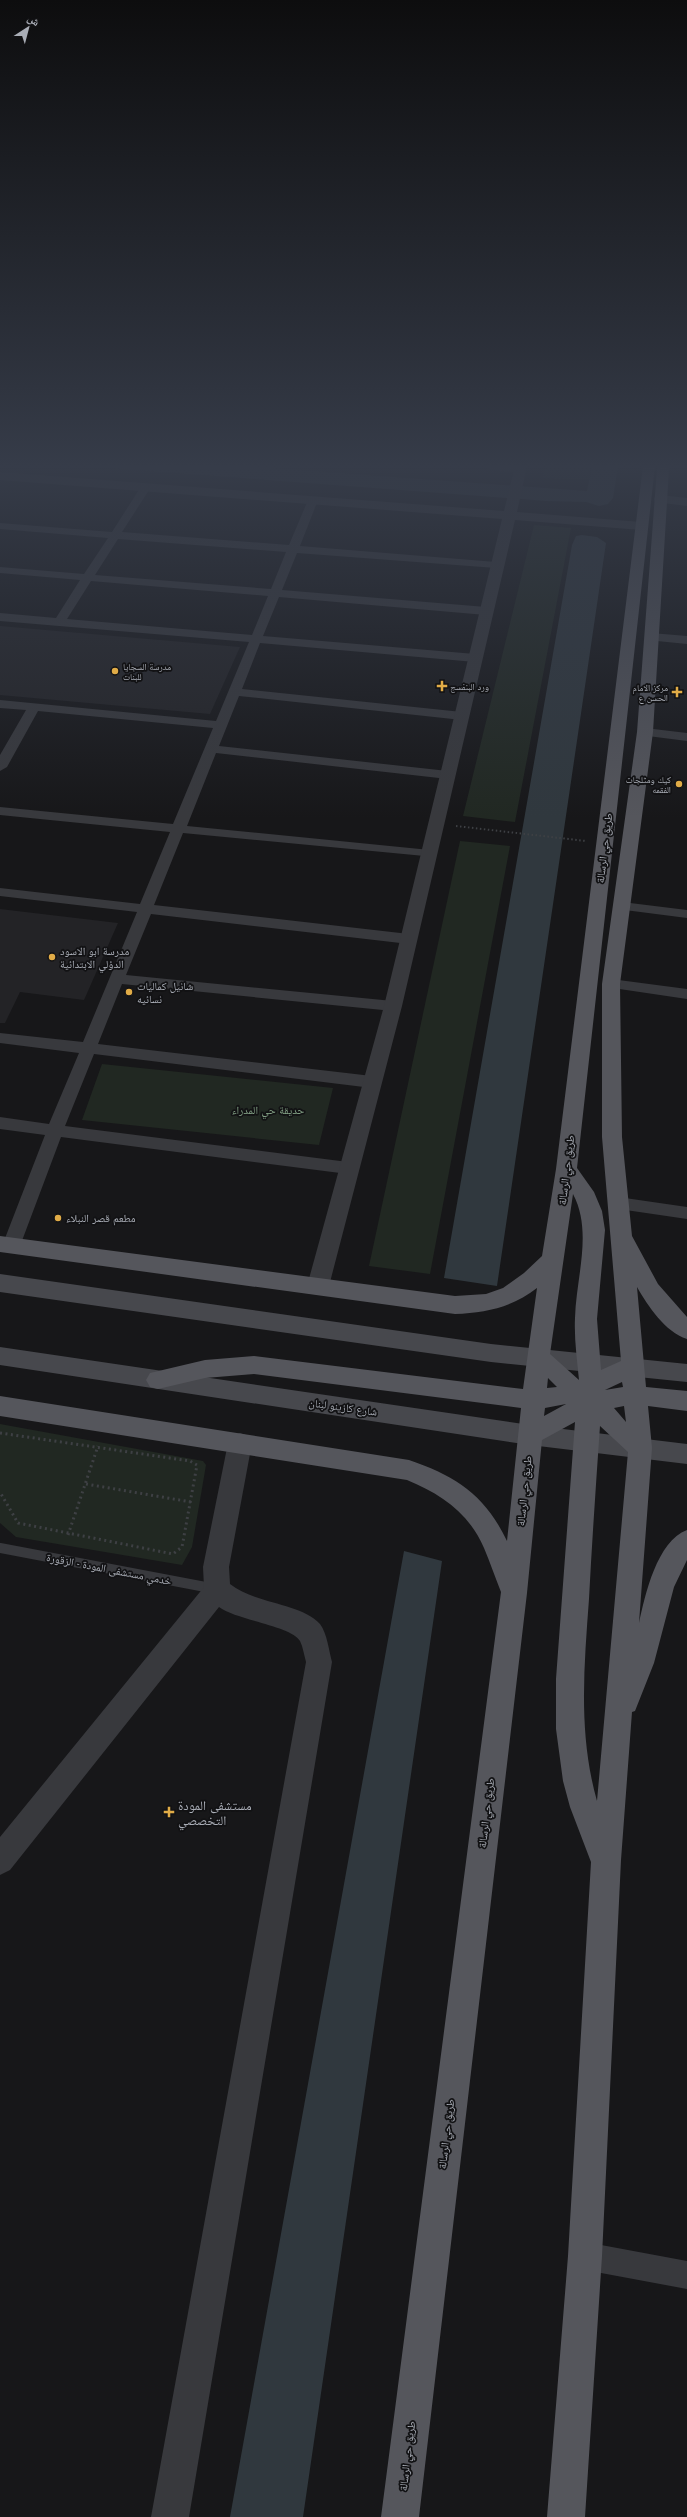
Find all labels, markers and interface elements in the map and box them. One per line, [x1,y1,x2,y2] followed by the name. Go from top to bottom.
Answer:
[8,8,48,48] north arrow
[24,10,44,30] text: ش
[123,660,171,683] place label: مدرسة السجايا للبنات
[110,666,120,676] marker: مدرسة السجايا للبنات
[450,680,489,693] place label: ورد البنفسج
[437,681,447,691] marker: ورد البنفسج
[633,681,668,704] place label: مركز الامام الحسن ع
[671,686,683,698] marker: مركز الامام الحسن ع
[626,773,671,796] place label: كيك ومثلجات الفقمه
[674,779,684,789] marker: كيك ومثلجات الفقمه
[592,812,617,884] street label: طريق حي الرسالة
[60,943,129,973] place label: مدرسة ابو الاسود الدؤلي الابتدائية
[47,952,57,962] marker: مدرسة ابو الاسود الدؤلي الابتدائية
[137,978,193,1007] place label: شانيل كماليات نسائيه
[124,987,134,997] marker: شانيل كماليات نسائيه
[232,1102,304,1119] park label: حديقة حي المدراء
[554,1134,579,1206] street label: طريق حي الرسالة
[66,1210,135,1226] place label: مطعم قصر النبلاء
[53,1213,63,1223] marker: مطعم قصر النبلاء
[308,1394,378,1420] street label: شارع كازينو لبنان
[512,1455,536,1527] street label: طريق حي الرسالة
[45,1549,173,1590] street label: خدمي مستشفى المودة - الزقورة
[474,1777,499,1849] street label: طريق حي الرسالة
[178,1796,252,1831] place label: مستشفى المودة التخصصي
[163,1806,175,1818] marker: مستشفى المودة التخصصي
[434,2098,459,2170] street label: طريق حي الرسالة
[395,2420,420,2492] street label: طريق حي الرسالة

